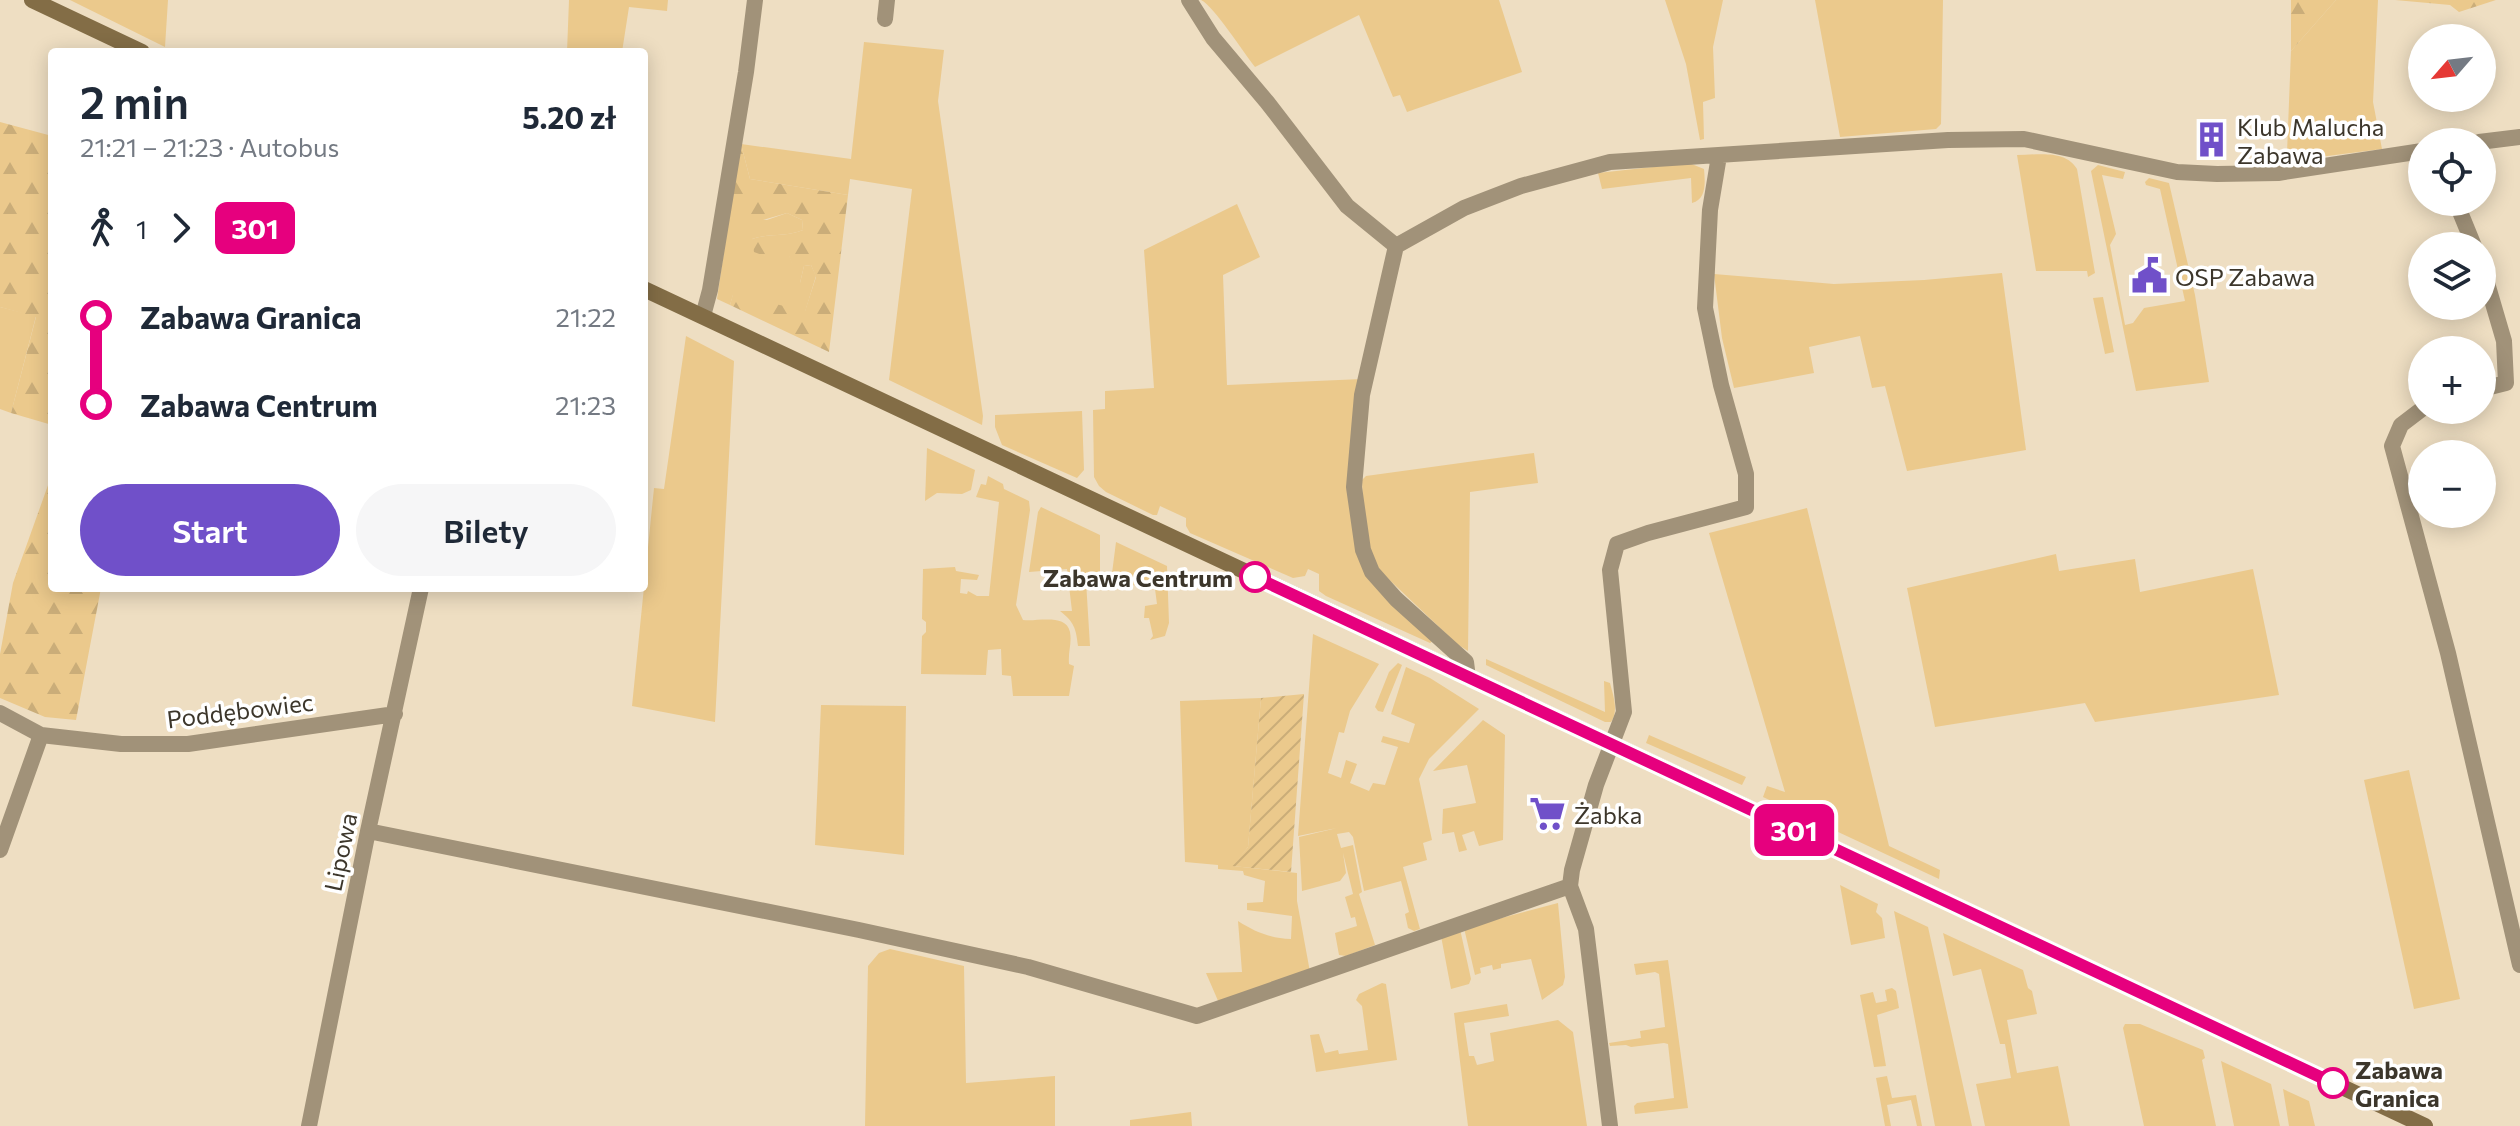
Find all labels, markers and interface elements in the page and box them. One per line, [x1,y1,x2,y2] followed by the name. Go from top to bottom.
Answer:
[2408,24,2496,112] north arrow
[2408,24,2496,528] map controls
[80,74,189,128] text: 2 min
[522,98,616,135] text: 5.20 zł
[2237,112,2384,169] place label: Klub Malucha Zabawa
[2192,121,2230,159] building icon: Klub Malucha Zabawa
[2408,128,2496,216] button: locate
[80,131,339,162] text: 21:21 – 21:23 · Autobus
[80,206,124,250] icon: walk
[159,206,203,250] icon: forward
[231,211,279,245] text: 301
[136,213,147,244] text: 1
[2408,232,2496,320] button: layers
[2130,257,2168,295] public building icon: OSP Zabawa
[2175,262,2315,291] place label: OSP Zabawa
[140,298,362,335] text: Zabawa Granica
[555,301,616,332] text: 21:22
[2408,336,2496,424] button: +
[140,386,378,423] text: Zabawa Centrum
[555,389,616,420] text: 21:23
[2408,440,2496,528] button: −
[80,484,340,576] button: Start
[356,484,616,576] button: Bilety
[1240,562,1270,592] marker: Zabawa Centrum
[1043,563,1233,592] place label: Zabawa Centrum
[165,687,315,733] street label: Poddębowiec
[1529,795,1567,833] supermarket icon: Żabka
[1574,800,1642,829] place label: Żabka
[1748,804,1840,856] line badge: 301
[318,810,362,894] street label: Lipowa
[1770,813,1818,847] text: 301
[2355,1055,2443,1112] place label: Zabawa Granica
[2318,1068,2348,1098] marker: Zabawa Granica

